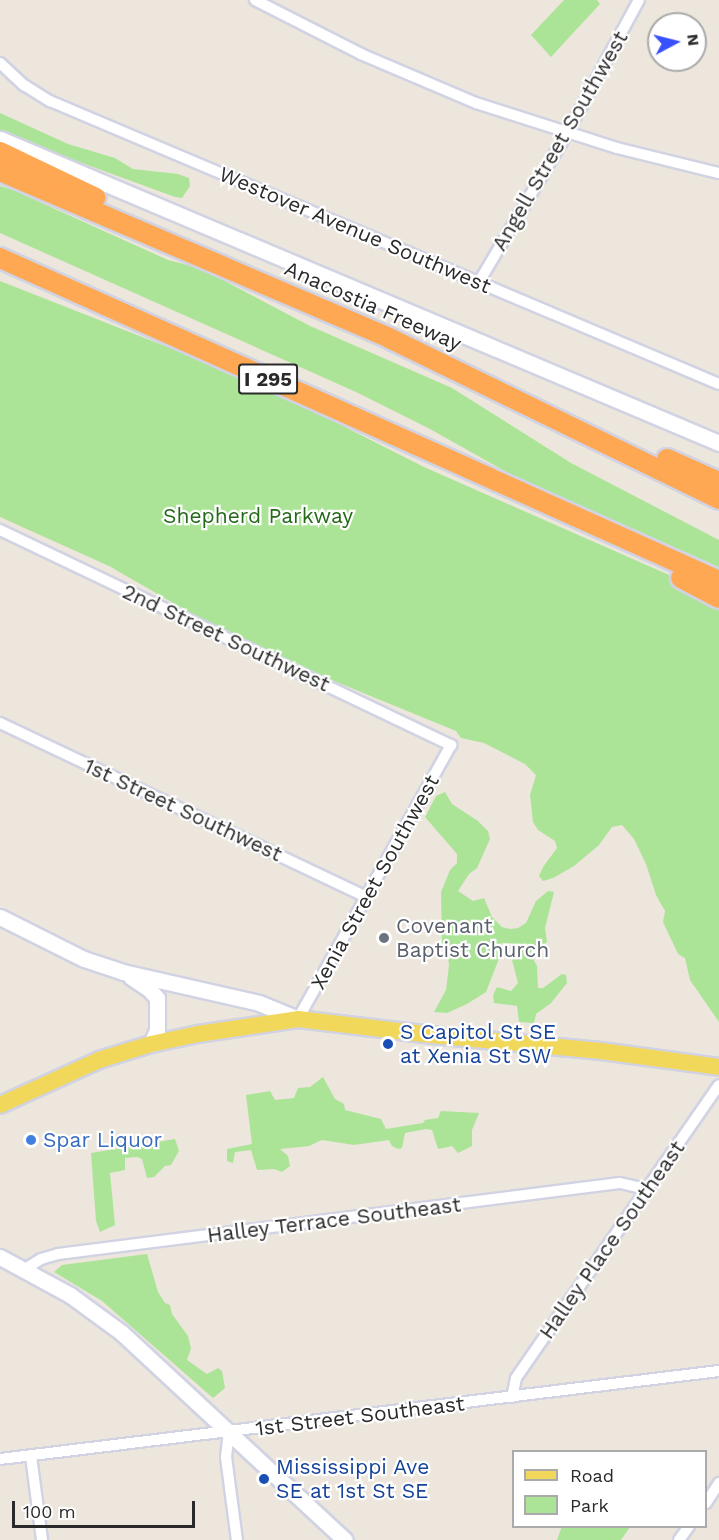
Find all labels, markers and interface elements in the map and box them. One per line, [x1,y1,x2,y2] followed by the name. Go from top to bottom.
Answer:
[647,12,707,72] north arrow
[486,26,634,256] street label: Angell Street Southwest
[683,33,704,47] text: N
[215,161,495,299] street label: Westover Avenue Southwest
[281,256,465,356] street label: Anacostia Freeway
[238,362,298,396] road number: I 295
[163,503,353,529] park label: Shepherd Parkway
[118,579,334,697] street label: 2nd Street Southwest
[80,753,286,867] street label: 1st Street Southwest
[305,770,445,994] street label: Xenia Street Southwest
[396,913,549,963] place label: Covenant Baptist Church
[377,931,391,945] marker: Covenant Baptist Church
[400,1019,557,1069] place label: S Capitol St SE at Xenia St SW
[381,1037,395,1051] marker: S Capitol St SE at Xenia St SW
[43,1127,163,1153] place label: Spar Liquor
[24,1133,38,1147] marker: Spar Liquor
[534,1136,690,1344] street label: Halley Place Southeast
[205,1192,463,1248] street label: Halley Terrace Southeast
[254,1391,466,1441] street label: 1st Street Southeast
[512,1450,707,1528] legend
[276,1454,430,1504] place label: Mississippi Ave SE at 1st St SE
[570,1465,614,1486] text: Road
[257,1472,271,1486] marker: Mississippi Ave SE at 1st St SE
[15,1489,198,1527] scale bar
[570,1495,609,1516] text: Park
[23,1501,76,1522] text: 100 m

